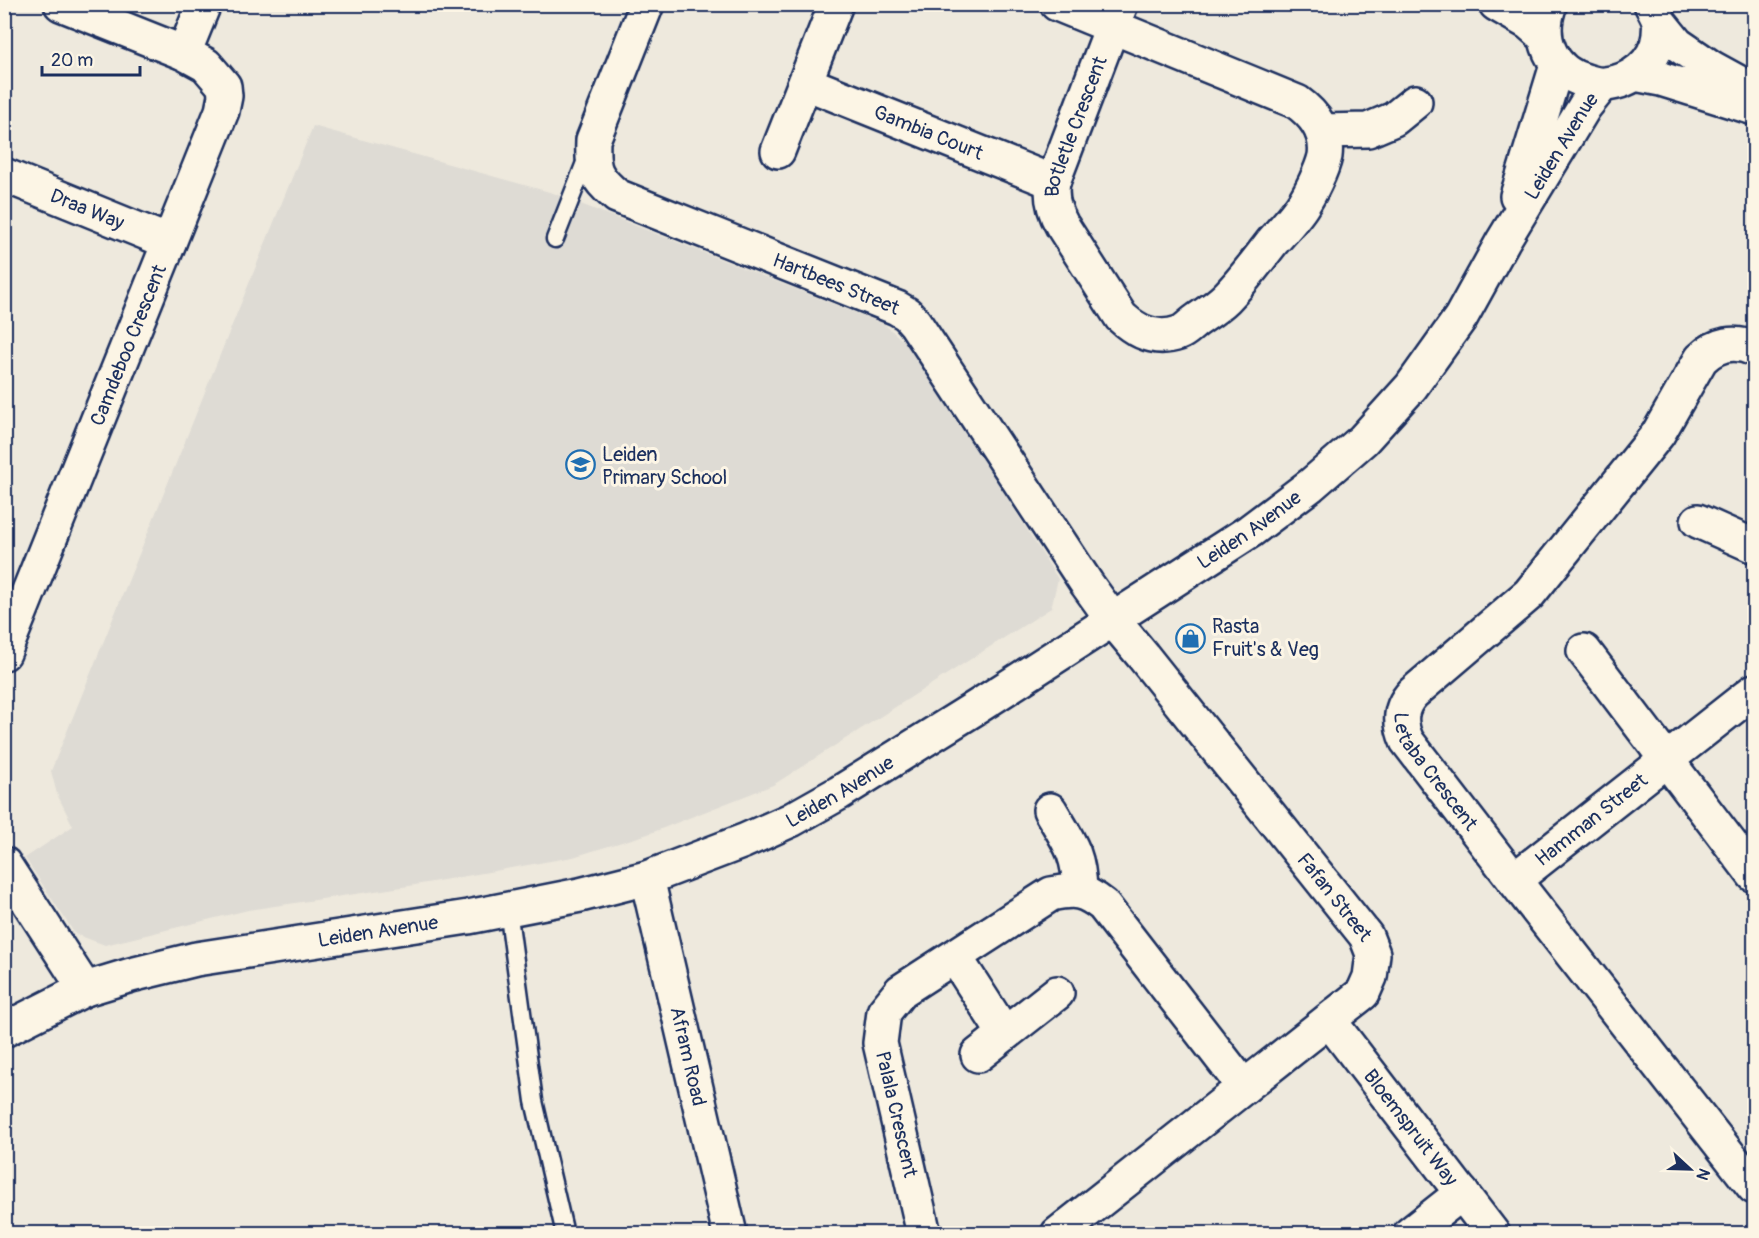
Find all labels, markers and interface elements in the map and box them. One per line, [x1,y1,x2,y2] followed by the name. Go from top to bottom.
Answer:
[42,39,140,77] scale bar
[51,49,93,72] text: 20 m
[1040,52,1113,197] street label: Botletle Crescent
[1519,87,1604,204] street label: Leiden Avenue
[870,99,988,166] street label: Gambia Court
[47,183,128,236] street label: Draa Way
[769,248,904,321] street label: Hartbees Street
[85,260,172,429] street label: Camdeboo Crescent
[602,442,727,490] place label: Leiden Primary School
[565,449,597,481] school or university icon: Leiden Primary School
[1192,485,1306,575] street label: Leiden Avenue
[1212,614,1319,662] place label: Rasta Fruit's & Veg
[1175,622,1207,654] shop icon: Rasta Fruit's & Veg
[1388,712,1484,836] street label: Letaba Crescent
[781,750,899,833] street label: Leiden Avenue
[1530,767,1653,872] street label: Hamman Street
[1292,848,1378,947] street label: Fafan Street
[316,910,440,953] street label: Leiden Avenue
[664,1004,712,1108] street label: Afram Road
[870,1049,923,1181] street label: Palala Crescent
[1358,1064,1464,1191] street label: Bloemspruit Way
[1660,1139,1720,1199] north arrow
[1692,1165,1714,1183] text: N

